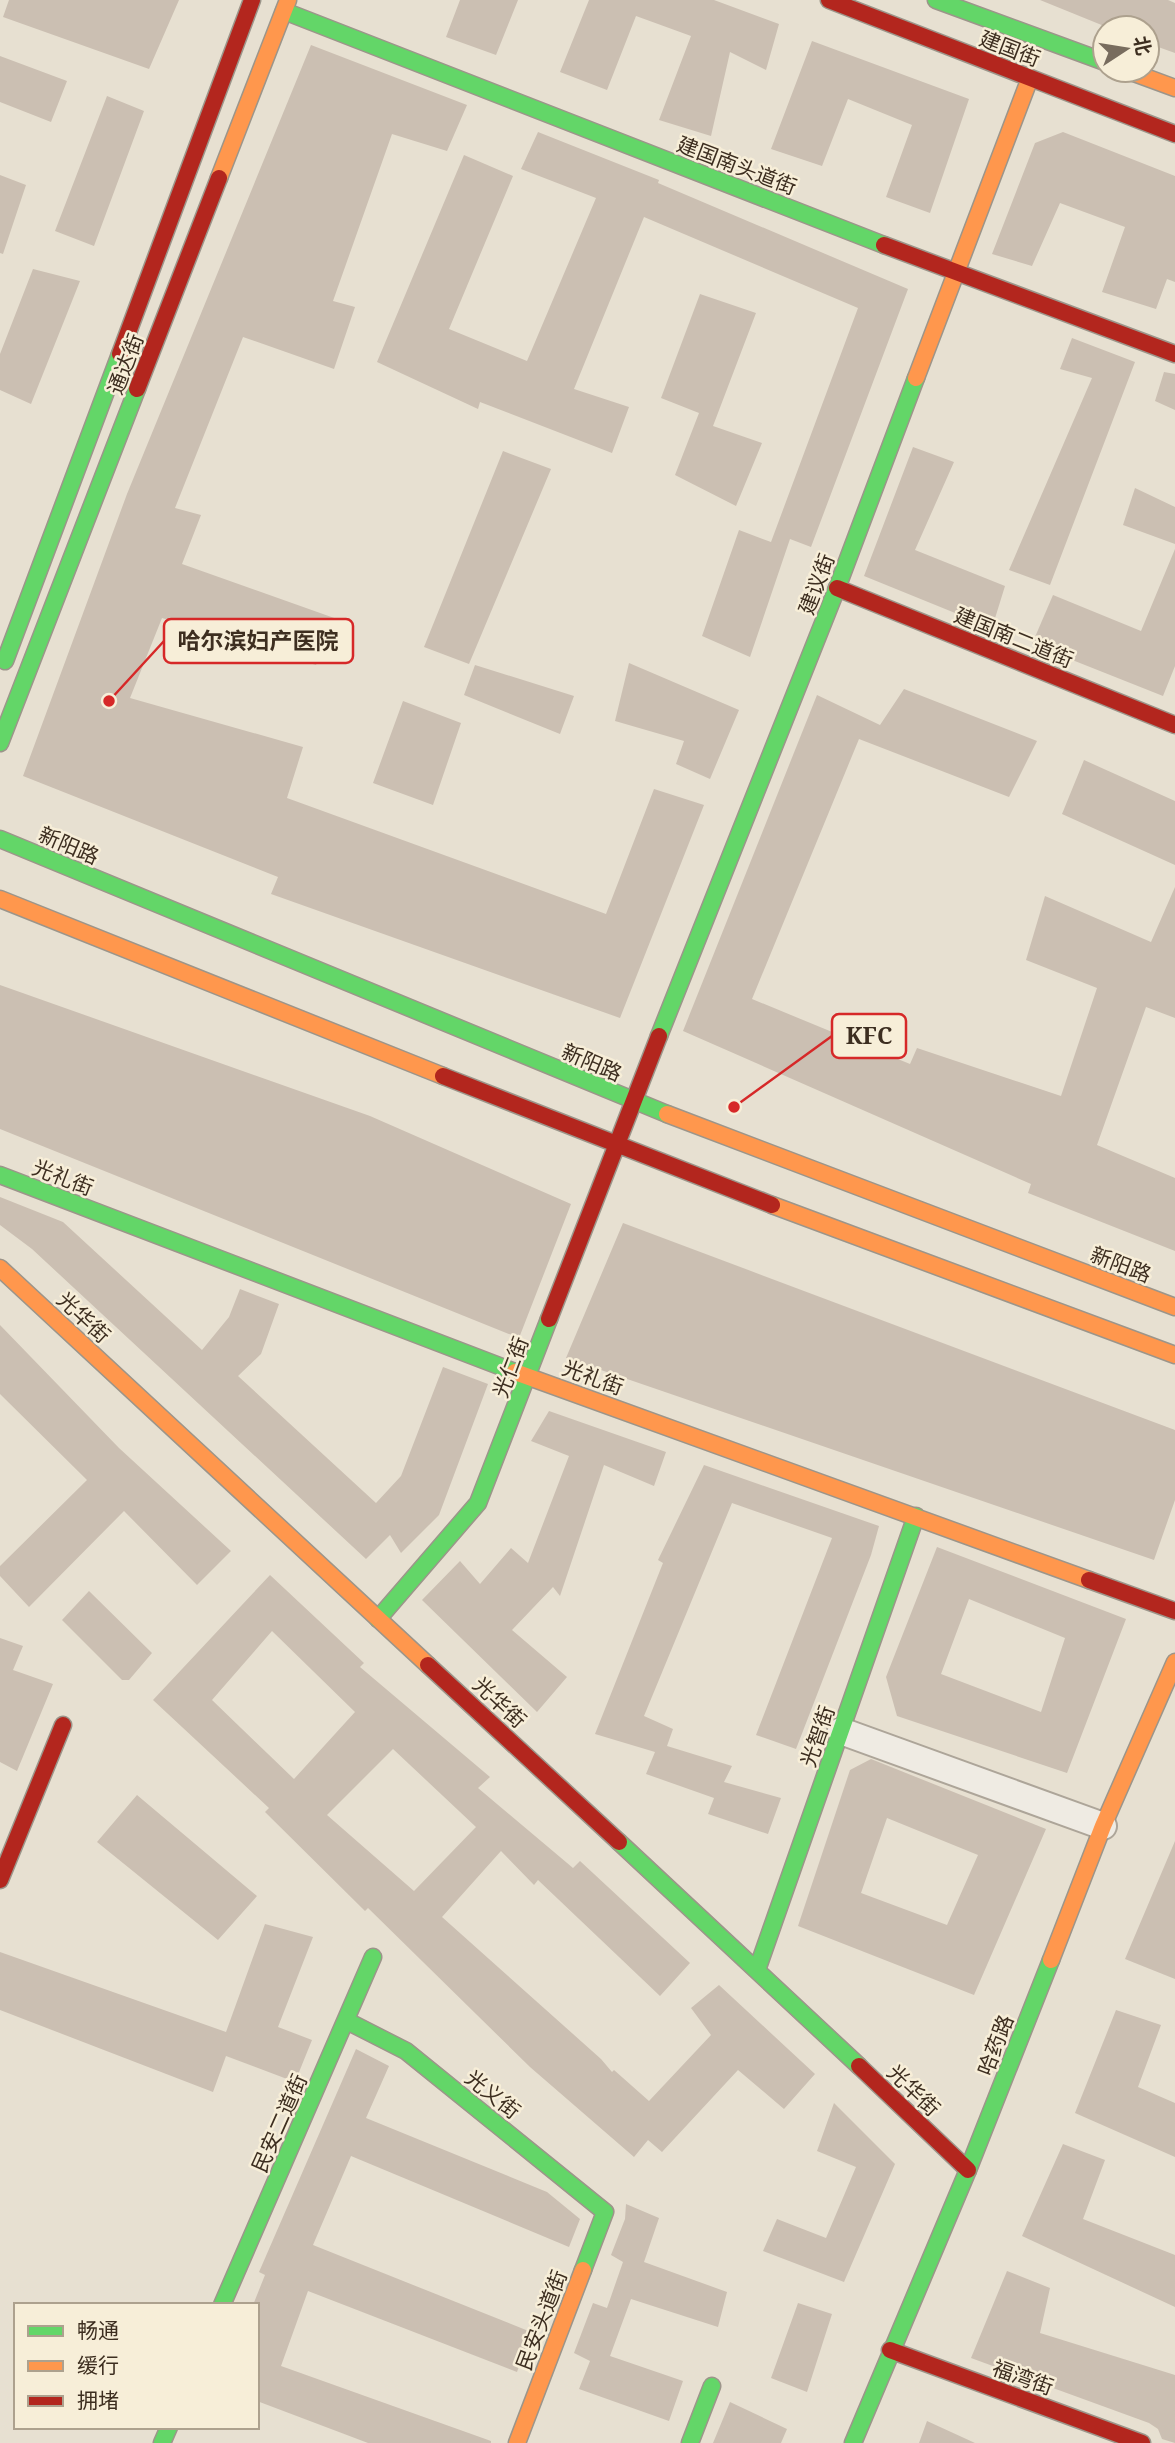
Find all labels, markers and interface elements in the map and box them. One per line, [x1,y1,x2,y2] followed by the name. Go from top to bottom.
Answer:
[1091,14,1161,84] north arrow
[976,24,1044,72] street label: 建国街
[1128,33,1157,57] text: 北
[673,129,801,201] street label: 建国南头道街
[101,330,149,398] street label: 通达街
[792,550,840,618] street label: 建议街
[950,600,1078,674] street label: 建国南二道街
[164,619,353,663] callout: 哈尔滨妇产医院
[178,624,339,656] text: 哈尔滨妇产医院
[35,820,103,870] street label: 新阳路
[832,1014,906,1058] callout: KFC
[846,1019,892,1051] text: KFC
[558,1037,626,1087] street label: 新阳路
[29,1153,97,1201] street label: 光礼街
[1087,1240,1155,1288] street label: 新阳路
[51,1285,117,1349] street label: 光华街
[486,1333,534,1401] street label: 光仁街
[559,1353,627,1401] street label: 光礼街
[467,1670,533,1734] street label: 光华街
[794,1702,840,1770] street label: 光智街
[971,2011,1019,2079] street label: 哈药路
[882,2058,946,2122] street label: 光华街
[460,2063,526,2125] street label: 光义街
[245,2069,313,2177] street label: 民安二道街
[509,2266,573,2374] street label: 民安头道街
[14,2303,259,2429] legend
[77,2316,119,2344] text: 畅通
[77,2351,119,2379] text: 缓行
[989,2353,1057,2401] street label: 福湾街
[77,2386,119,2414] text: 拥堵

